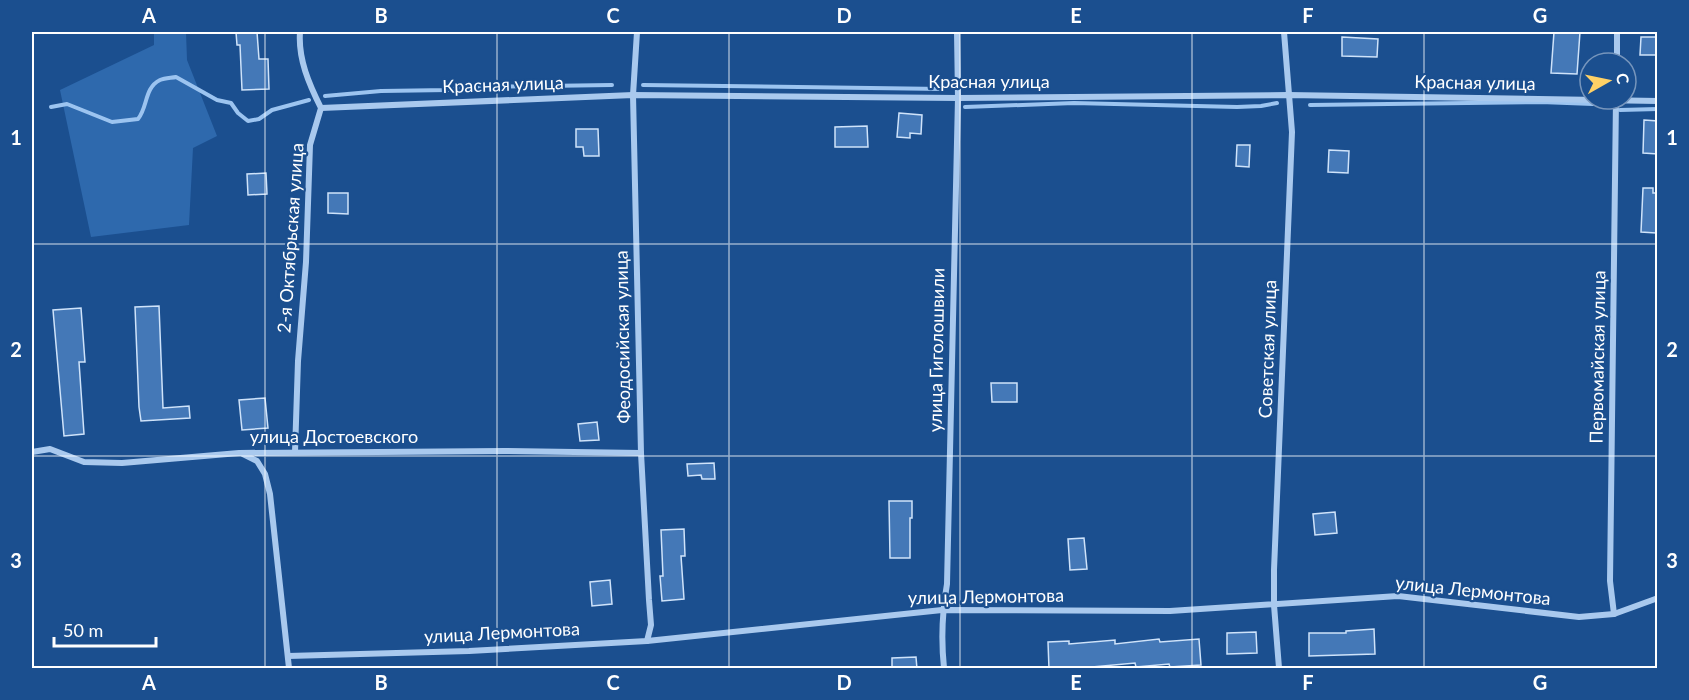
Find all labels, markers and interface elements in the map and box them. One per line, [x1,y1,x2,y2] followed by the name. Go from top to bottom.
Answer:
[141,3,156,27] text: A
[374,3,388,27] text: B
[606,3,620,27] text: C
[836,3,852,27] text: D
[1070,3,1082,27] text: E
[1302,3,1314,27] text: F
[1533,3,1547,27] text: G
[1578,51,1638,111] north arrow
[928,70,1050,92] street label: Красная улица
[1414,70,1536,94] street label: Красная улица
[442,71,564,97] street label: Красная улица
[1613,72,1634,86] text: С
[10,125,22,149] text: 1
[1666,125,1678,149] text: 1
[272,142,308,334] street label: 2-я Октябрьская улица
[609,250,635,424] street label: Феодосийская улица
[924,268,948,432] street label: улица Гиголошвили
[1584,270,1610,444] street label: Первомайская улица
[1254,279,1280,419] street label: Советская улица
[10,337,22,361] text: 2
[1666,337,1678,361] text: 2
[250,425,418,447] street label: улица Достоевского
[10,548,22,572] text: 3
[1666,548,1678,572] text: 3
[1394,571,1552,609] street label: улица Лермонтова
[908,584,1064,608] street label: улица Лермонтова
[54,610,156,648] scale bar
[423,617,580,647] street label: улица Лермонтова
[63,619,103,641] text: 50 m
[141,670,156,694] text: A
[374,670,388,694] text: B
[606,670,620,694] text: C
[836,670,852,694] text: D
[1070,670,1082,694] text: E
[1302,670,1314,694] text: F
[1533,670,1547,694] text: G

